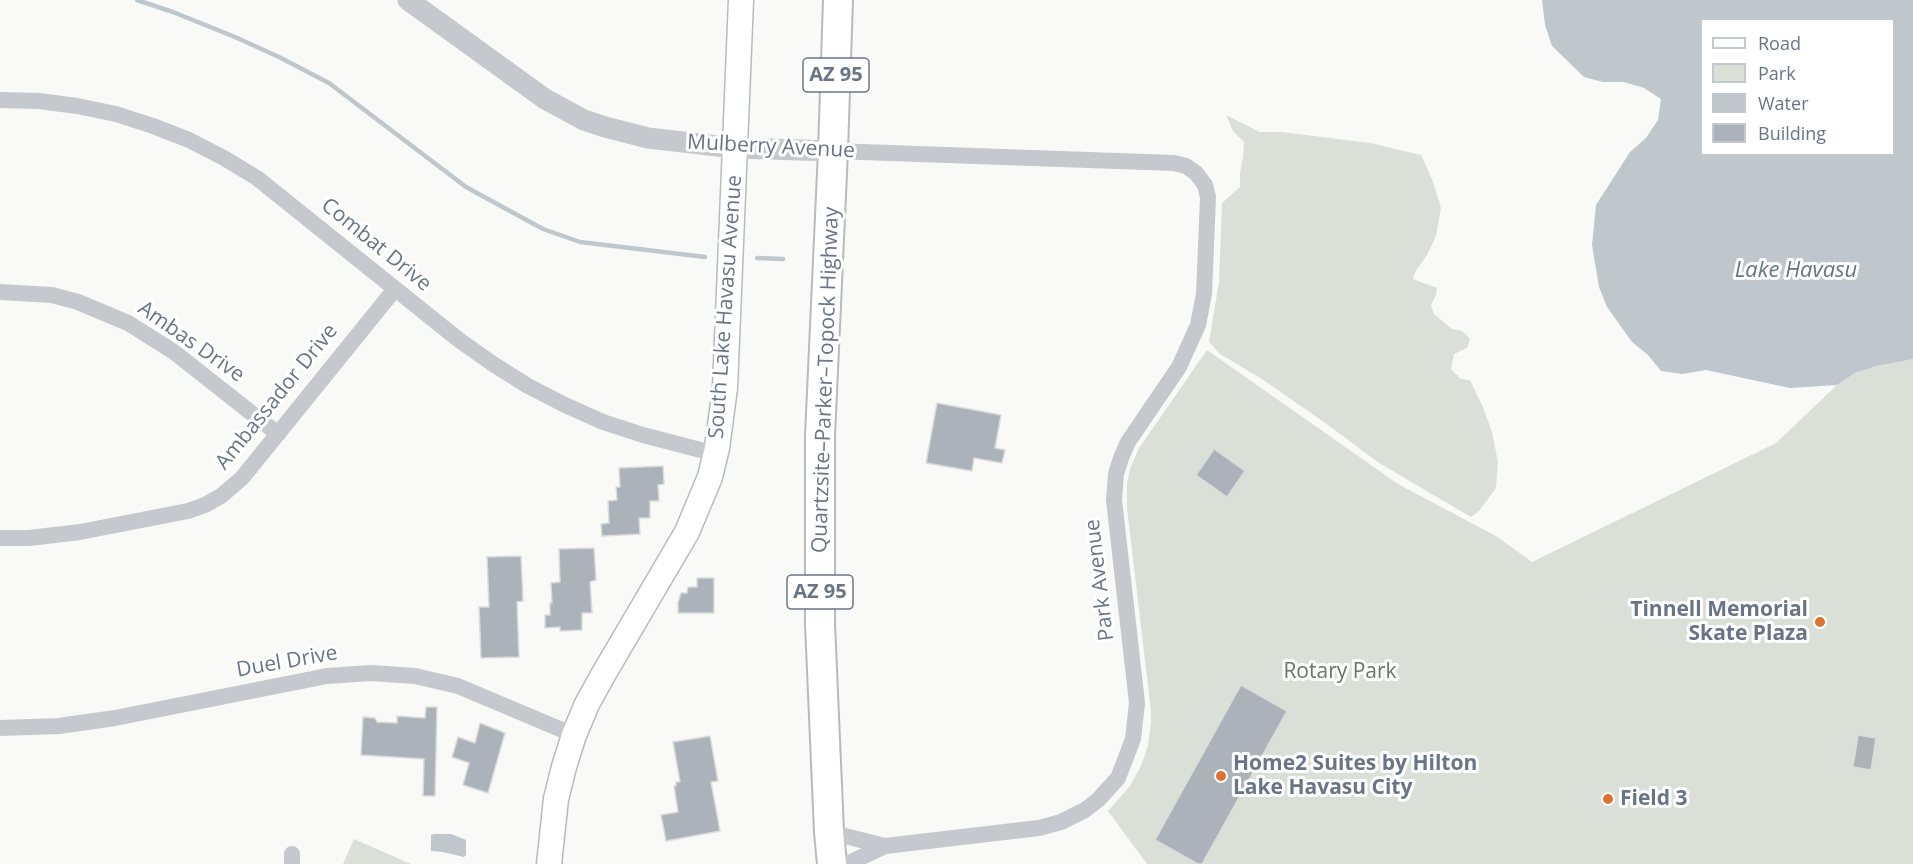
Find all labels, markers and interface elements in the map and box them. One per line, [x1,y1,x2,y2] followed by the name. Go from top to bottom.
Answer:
[1700,18,1895,156] legend
[1758,31,1801,55] text: Road
[803,58,869,92] road number: AZ 95
[1758,61,1796,85] text: Park
[1758,91,1809,115] text: Water
[1758,121,1826,145] text: Building
[686,130,856,164] street label: Mulberry Avenue
[704,174,748,440] street label: South Lake Havasu Avenue
[316,193,436,297] street label: Combat Drive
[807,206,845,554] street label: Quartzsite–Parker–Topock Highway
[1735,258,1857,284] water label: Lake Havasu
[133,296,249,388] street label: Ambas Drive
[211,319,343,475] street label: Ambassador Drive
[1080,518,1120,642] street label: Park Avenue
[787,575,853,609] road number: AZ 95
[1630,597,1808,647] place label: Tinnell Memorial Skate Plaza
[1813,615,1827,629] marker: Tinnell Memorial Skate Plaza
[235,641,339,683] street label: Duel Drive
[1283,659,1397,685] park label: Rotary Park
[1233,751,1477,801] place label: Home2 Suites by Hilton Lake Havasu City
[1214,769,1228,783] marker: Home2 Suites by Hilton Lake Havasu City
[1620,786,1688,812] place label: Field 3
[1601,792,1615,806] marker: Field 3

